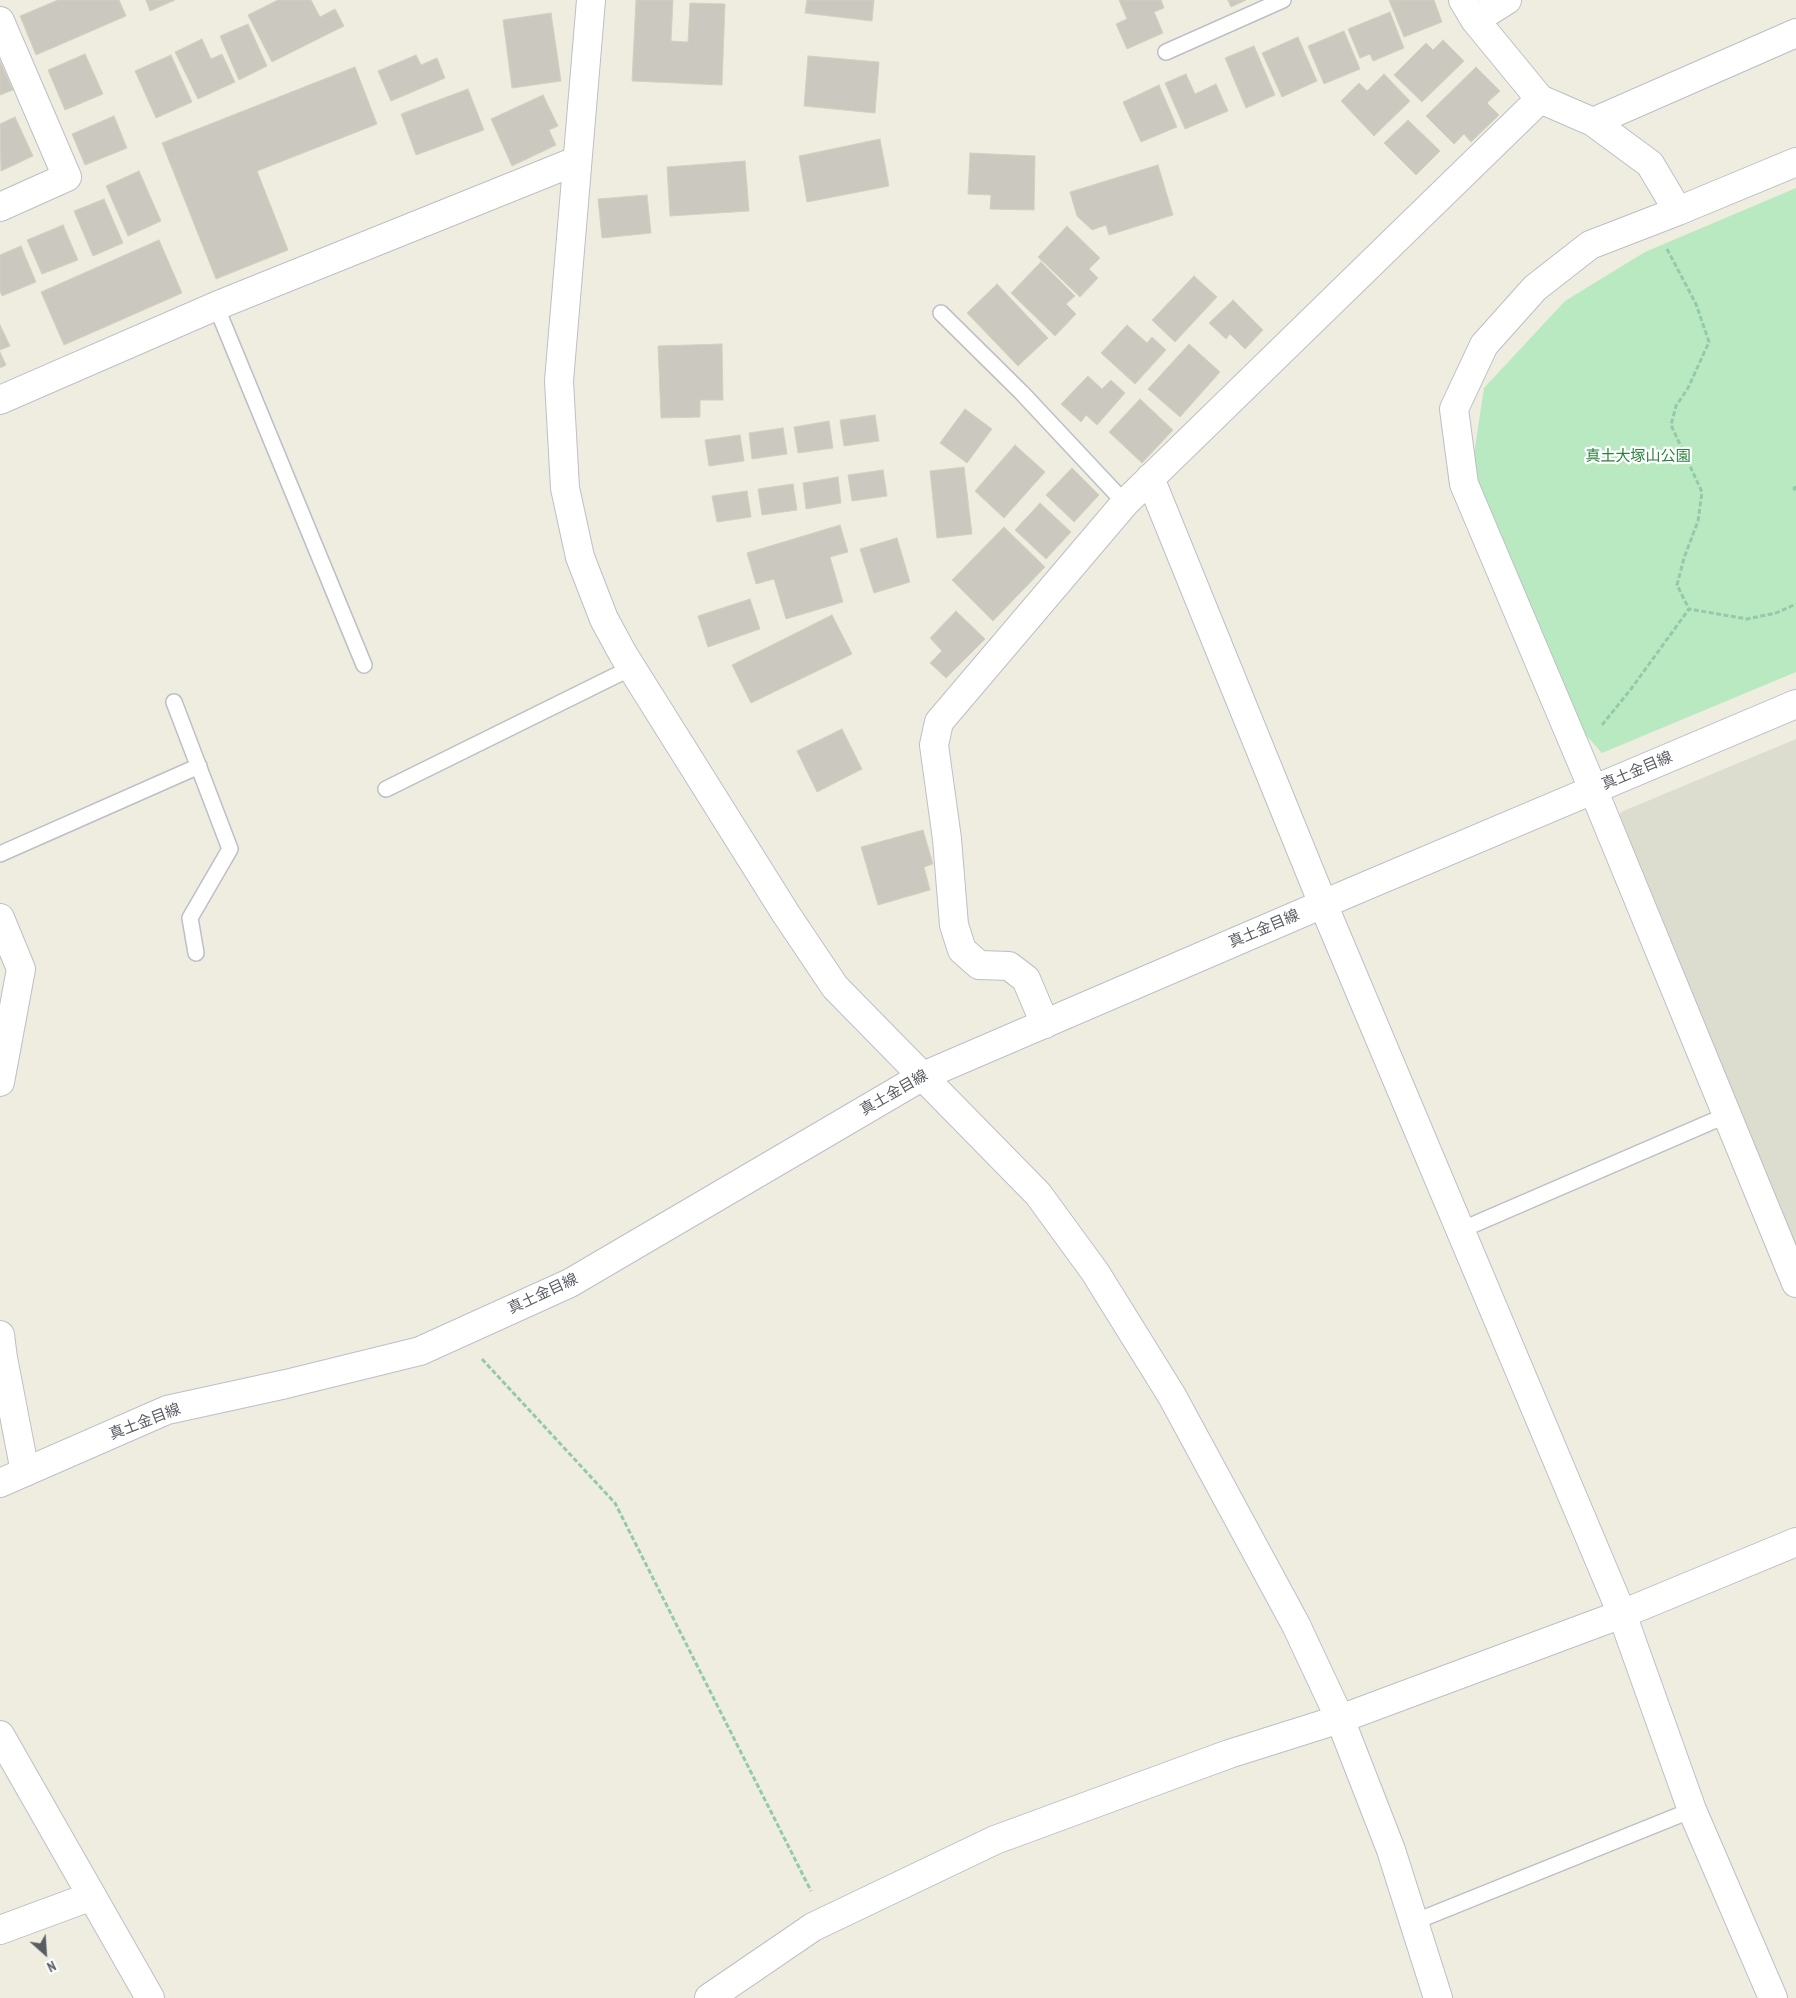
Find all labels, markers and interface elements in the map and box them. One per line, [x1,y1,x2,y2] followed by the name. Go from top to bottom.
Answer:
[1586,448,1690,466] park label: 真土大塚山公園
[1599,748,1675,794] street label: 真土金目線
[1226,906,1302,952] street label: 真土金目線
[857,1066,931,1120] street label: 真土金目線
[505,1270,581,1318] street label: 真土金目線
[107,1400,183,1444] street label: 真土金目線
[20,1928,70,1978] north arrow
[44,1957,59,1976] text: N

